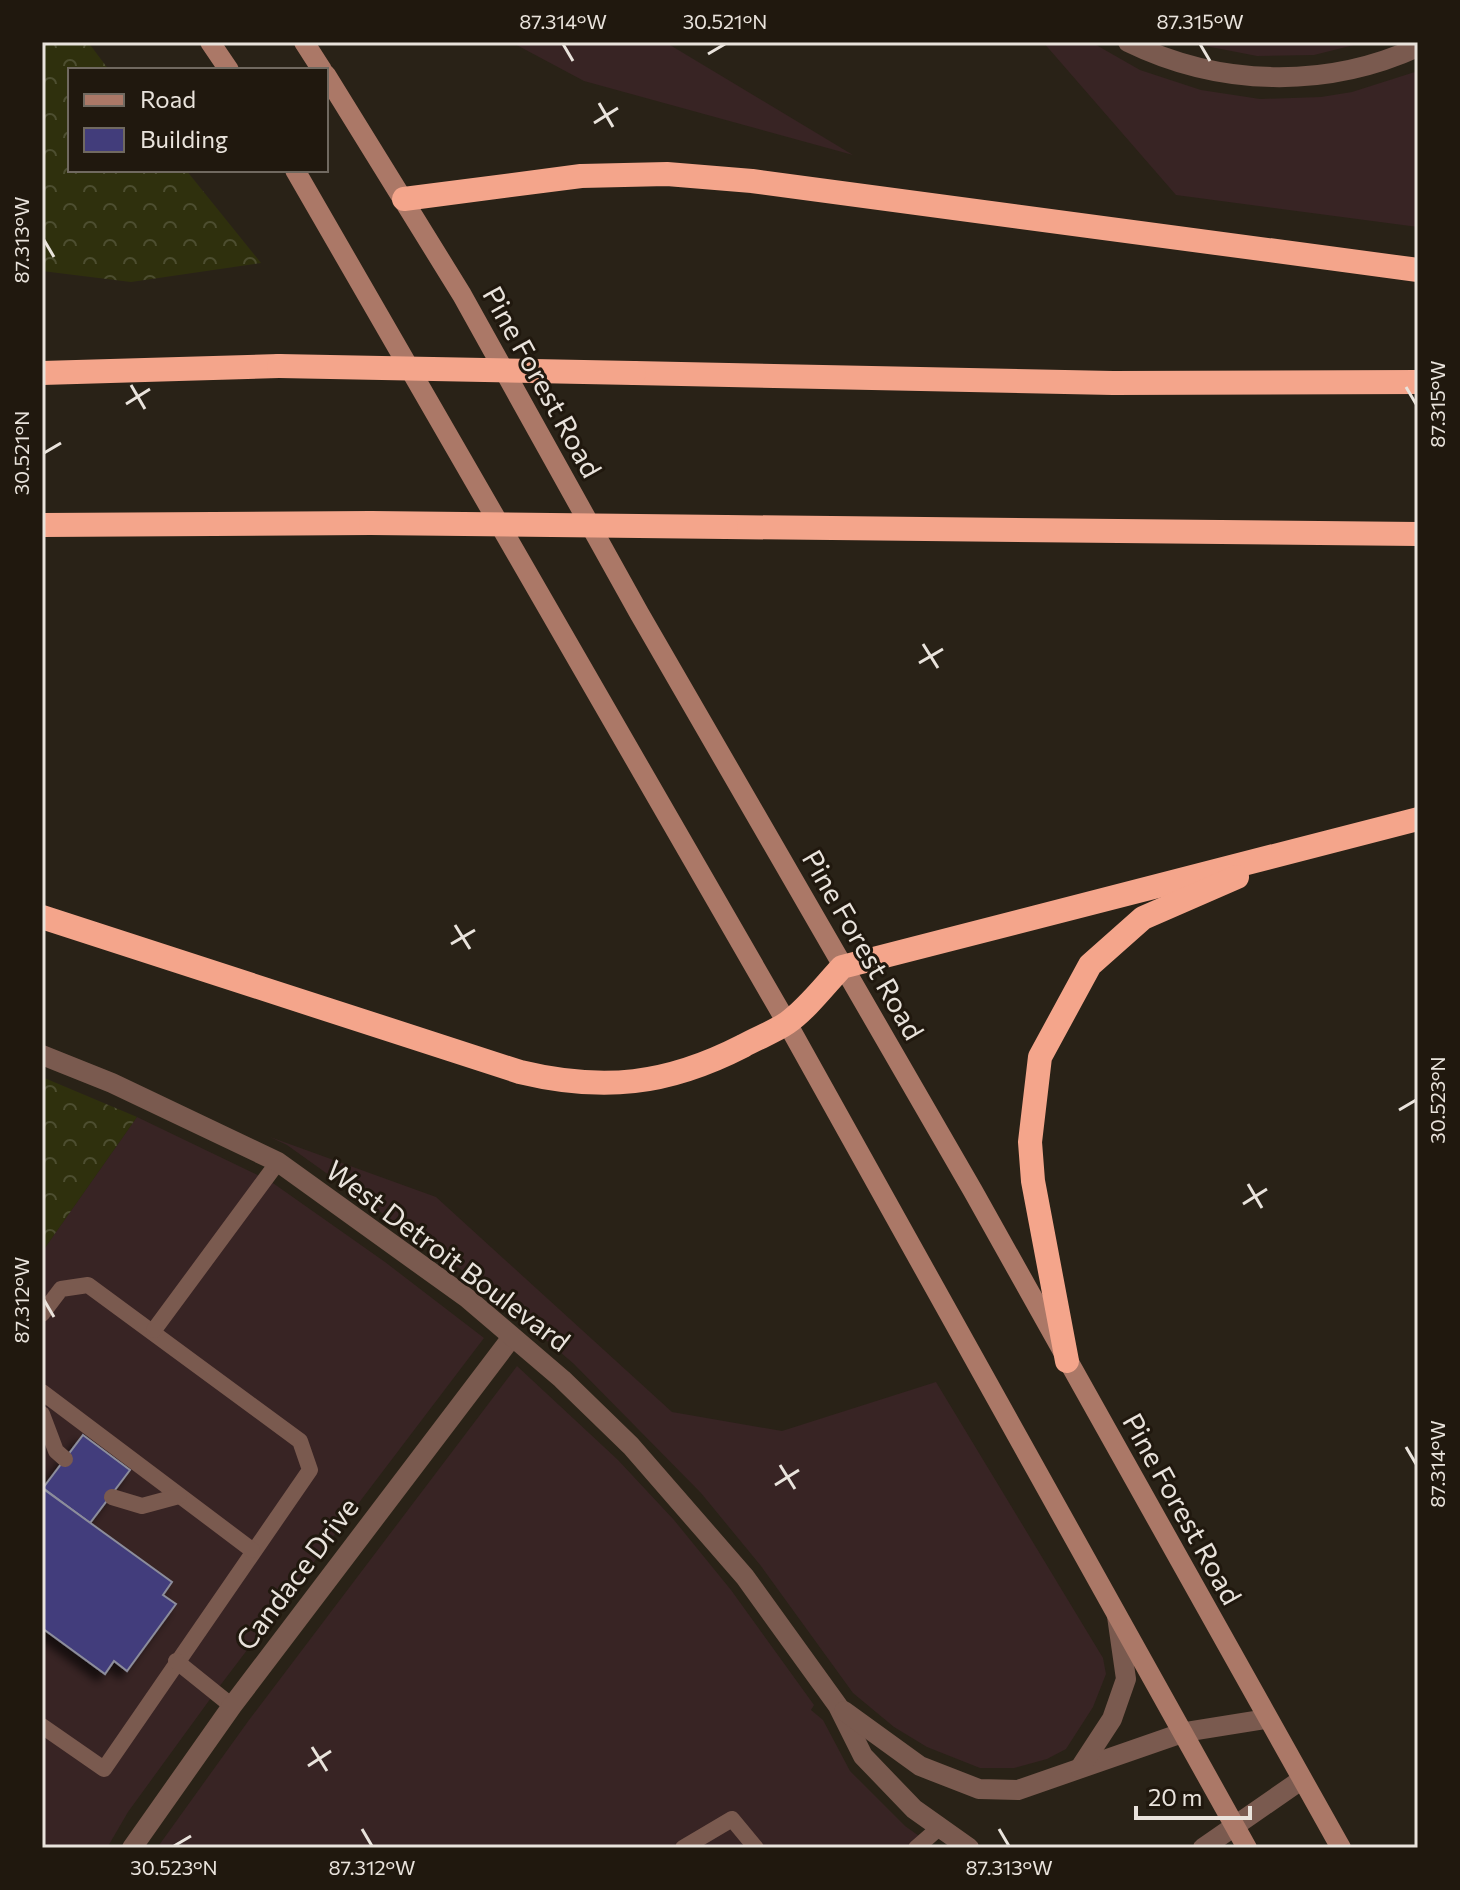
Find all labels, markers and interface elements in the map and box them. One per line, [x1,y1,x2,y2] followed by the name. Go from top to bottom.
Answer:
[519,9,607,33] text: 87.314°W
[683,9,767,33] text: 30.521°N
[1156,9,1244,33] text: 87.315°W
[68,68,328,172] legend
[140,84,196,113] text: Road
[140,124,228,153] text: Building
[9,196,33,284] text: 87.313°W
[476,280,609,483] street label: Pine Forest Road
[1425,360,1449,448] text: 87.315°W
[9,411,33,495] text: 30.521°N
[796,844,932,1045] street label: Pine Forest Road
[1425,1056,1449,1144] text: 30.523°N
[320,1152,577,1358] street label: West Detroit Boulevard
[9,1257,33,1344] text: 87.312°W
[1116,1407,1249,1610] street label: Pine Forest Road
[1425,1420,1449,1508] text: 87.314°W
[228,1490,365,1656] street label: Candace Drive
[1136,1770,1250,1820] scale bar
[1148,1782,1202,1811] text: 20 m
[130,1855,218,1879] text: 30.523°N
[329,1855,416,1879] text: 87.312°W
[965,1855,1053,1879] text: 87.313°W

